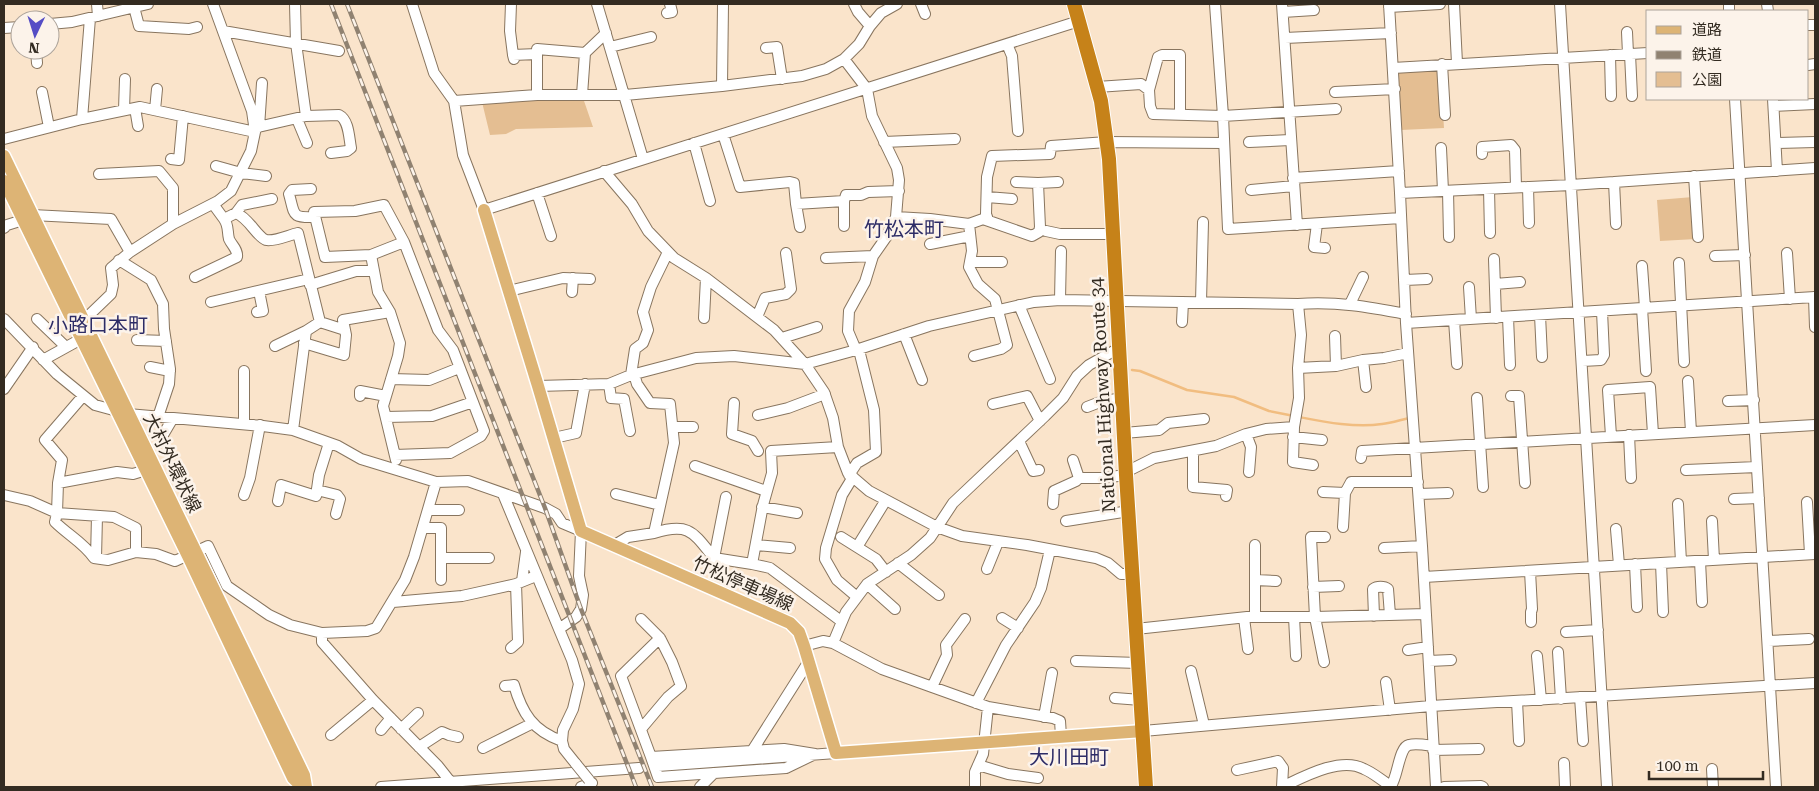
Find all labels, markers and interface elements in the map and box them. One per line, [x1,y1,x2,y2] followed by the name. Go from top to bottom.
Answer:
[10,10,60,60] north arrow
[1646,10,1809,100] legend
[1692,21,1722,39] text: 道路
[28,40,40,56] text: N
[1692,46,1722,64] text: 鉄道
[1692,71,1722,89] text: 公園
[864,217,944,241] district label: 竹松本町
[1086,277,1119,513] street label: National Highway Route 34
[48,313,148,337] district label: 小路口本町
[139,410,206,516] street label: 大村外環状線
[690,552,797,615] street label: 竹松停車場線
[1029,745,1109,769] district label: 大川田町
[1649,748,1763,780] scale bar
[1656,757,1699,775] text: 100 m

